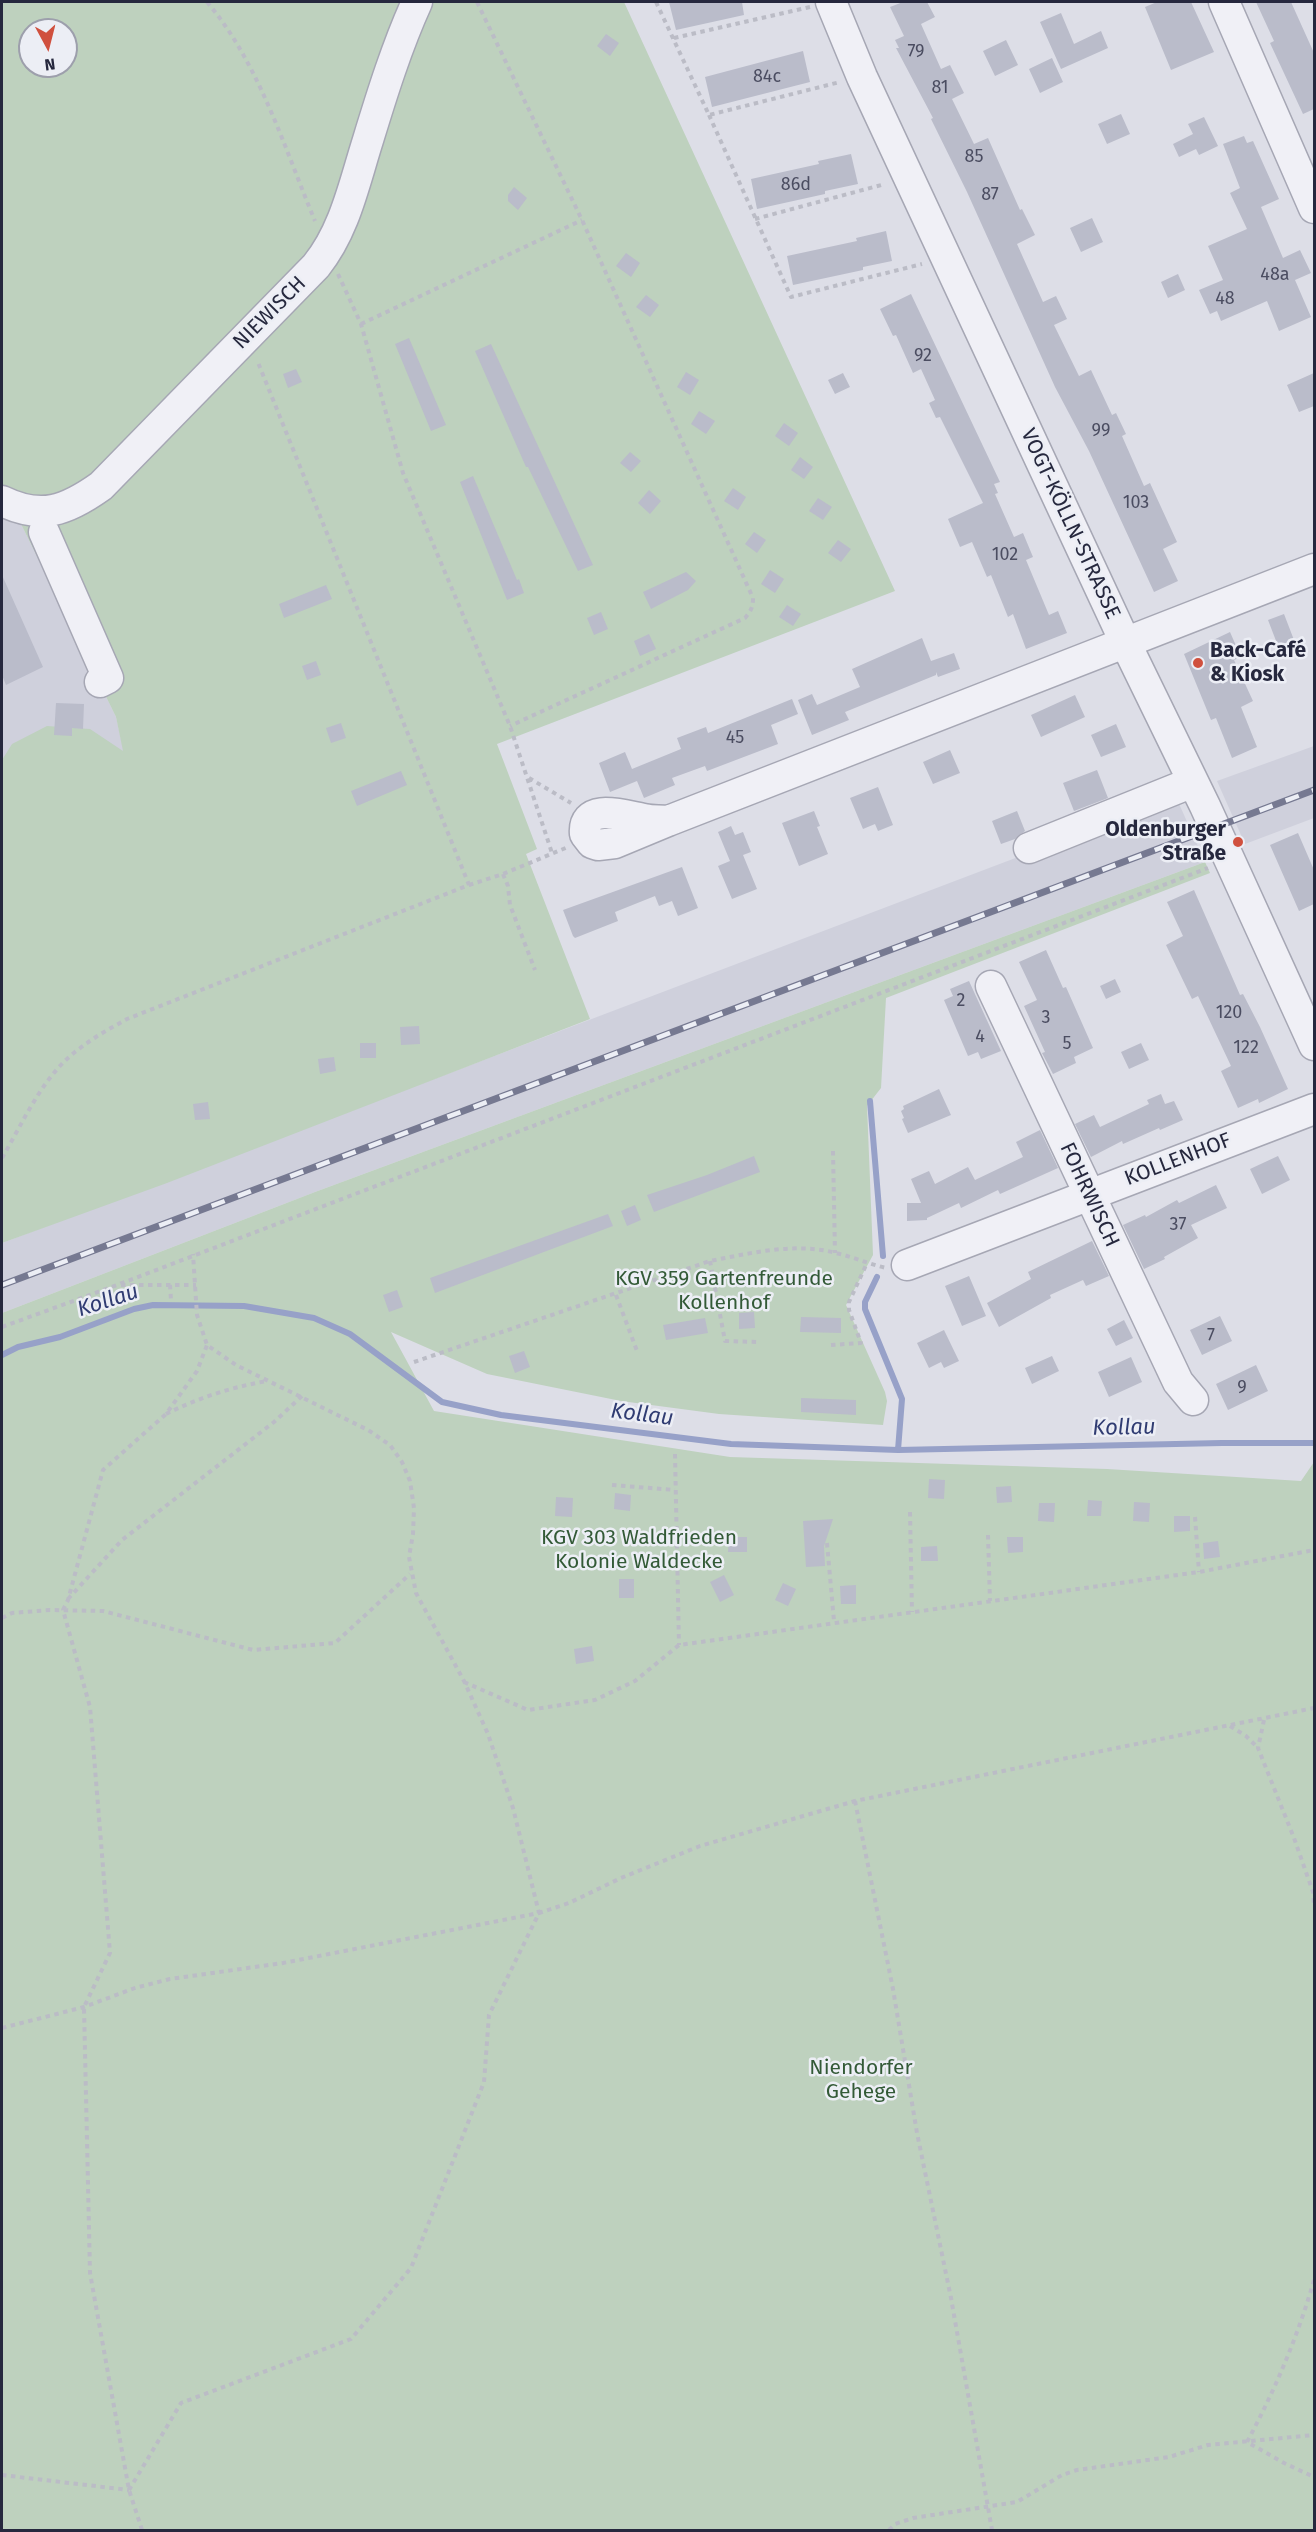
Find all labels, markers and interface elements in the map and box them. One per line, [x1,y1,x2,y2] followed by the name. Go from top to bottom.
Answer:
[18,18,78,78] north arrow
[907,41,925,63] house number: 79
[44,54,56,74] text: N
[753,66,781,88] house number: 84c
[931,77,949,99] house number: 81
[965,146,983,168] house number: 85
[781,174,811,196] house number: 86d
[981,184,999,206] house number: 87
[1260,264,1290,286] house number: 48a
[228,271,312,355] street label: NIEWISCH
[1215,288,1235,310] house number: 48
[914,345,932,367] house number: 92
[1092,420,1110,442] house number: 99
[1015,425,1125,623] street label: VOGT-KÖLLN-STRASSE
[1123,492,1149,514] house number: 103
[992,544,1018,566] house number: 102
[1210,638,1306,688] place label: Back-Café & Kiosk
[1191,656,1205,670] marker: Back-Café & Kiosk
[726,727,744,749] house number: 45
[1105,817,1226,867] place label: Oldenburger Straße
[1231,835,1245,849] marker: Oldenburger Straße
[957,990,965,1012] house number: 2
[1216,1002,1242,1024] house number: 120
[1042,1007,1050,1029] house number: 3
[975,1026,985,1048] house number: 4
[1062,1033,1072,1055] house number: 5
[1233,1037,1259,1059] house number: 122
[1121,1128,1235,1192] street label: KOLLENHOF
[1054,1139,1124,1251] street label: FOHRWISCH
[1170,1214,1186,1236] house number: 37
[615,1266,833,1316] park label: KGV 359 Gartenfreunde Kollenhof
[74,1279,142,1323] water label: Kollau
[1207,1325,1215,1347] house number: 7
[1237,1377,1247,1399] house number: 9
[609,1398,675,1432] water label: Kollau
[1092,1414,1156,1442] water label: Kollau
[541,1525,737,1575] park label: KGV 303 Waldfrieden Kolonie Waldecke
[809,2055,913,2105] park label: Niendorfer Gehege

